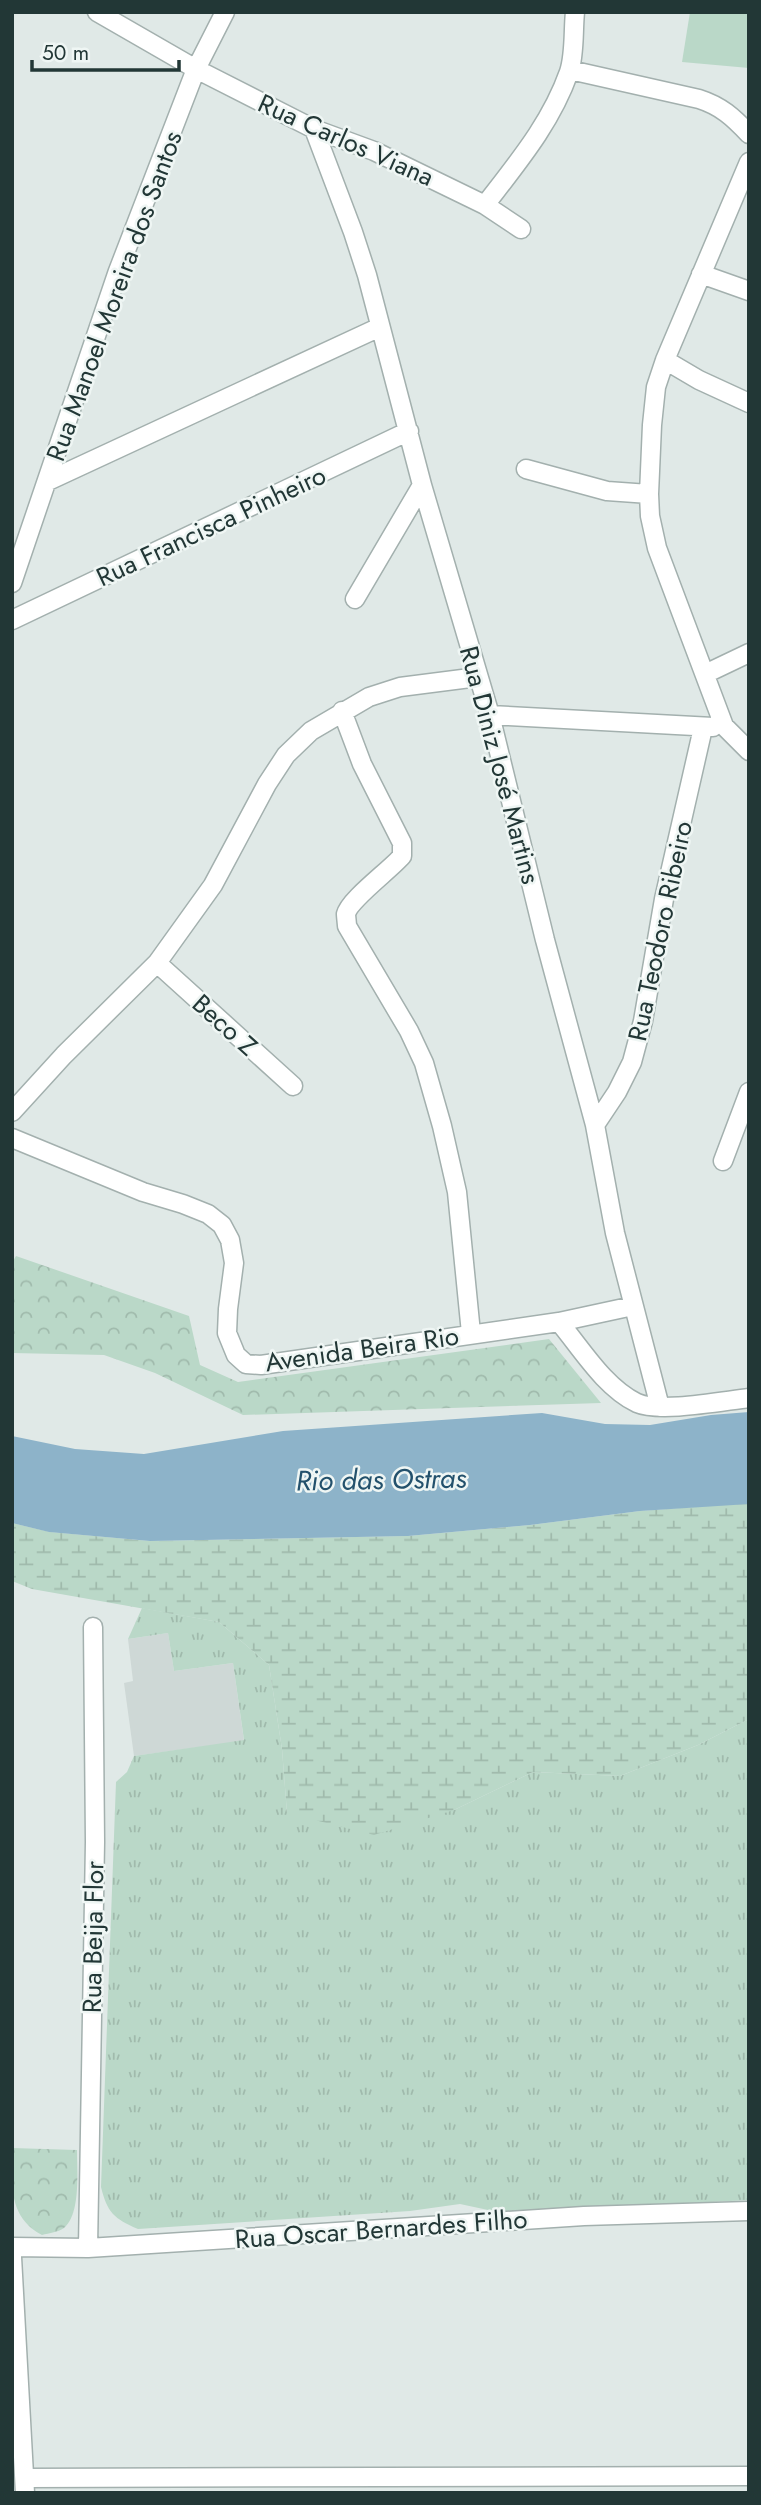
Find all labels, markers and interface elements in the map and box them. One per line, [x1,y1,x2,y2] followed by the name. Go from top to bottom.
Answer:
[32,28,178,72] scale bar
[42,38,89,68] text: 50 m
[252,84,440,196] street label: Rua Carlos Viana
[36,126,192,466] street label: Rua Manoel Moreira dos Santos
[90,456,332,596] street label: Rua Francisca Pinheiro
[450,642,550,888] street label: Rua Diniz José Martins
[618,817,702,1045] street label: Rua Teodoro Ribeiro
[184,985,266,1065] street label: Beco Z
[263,1317,461,1381] street label: Avenida Beira Rio
[295,1457,468,1501] water label: Rio das Ostras
[73,1861,113,2013] street label: Rua Beija Flor
[233,2200,529,2258] street label: Rua Oscar Bernardes Filho

